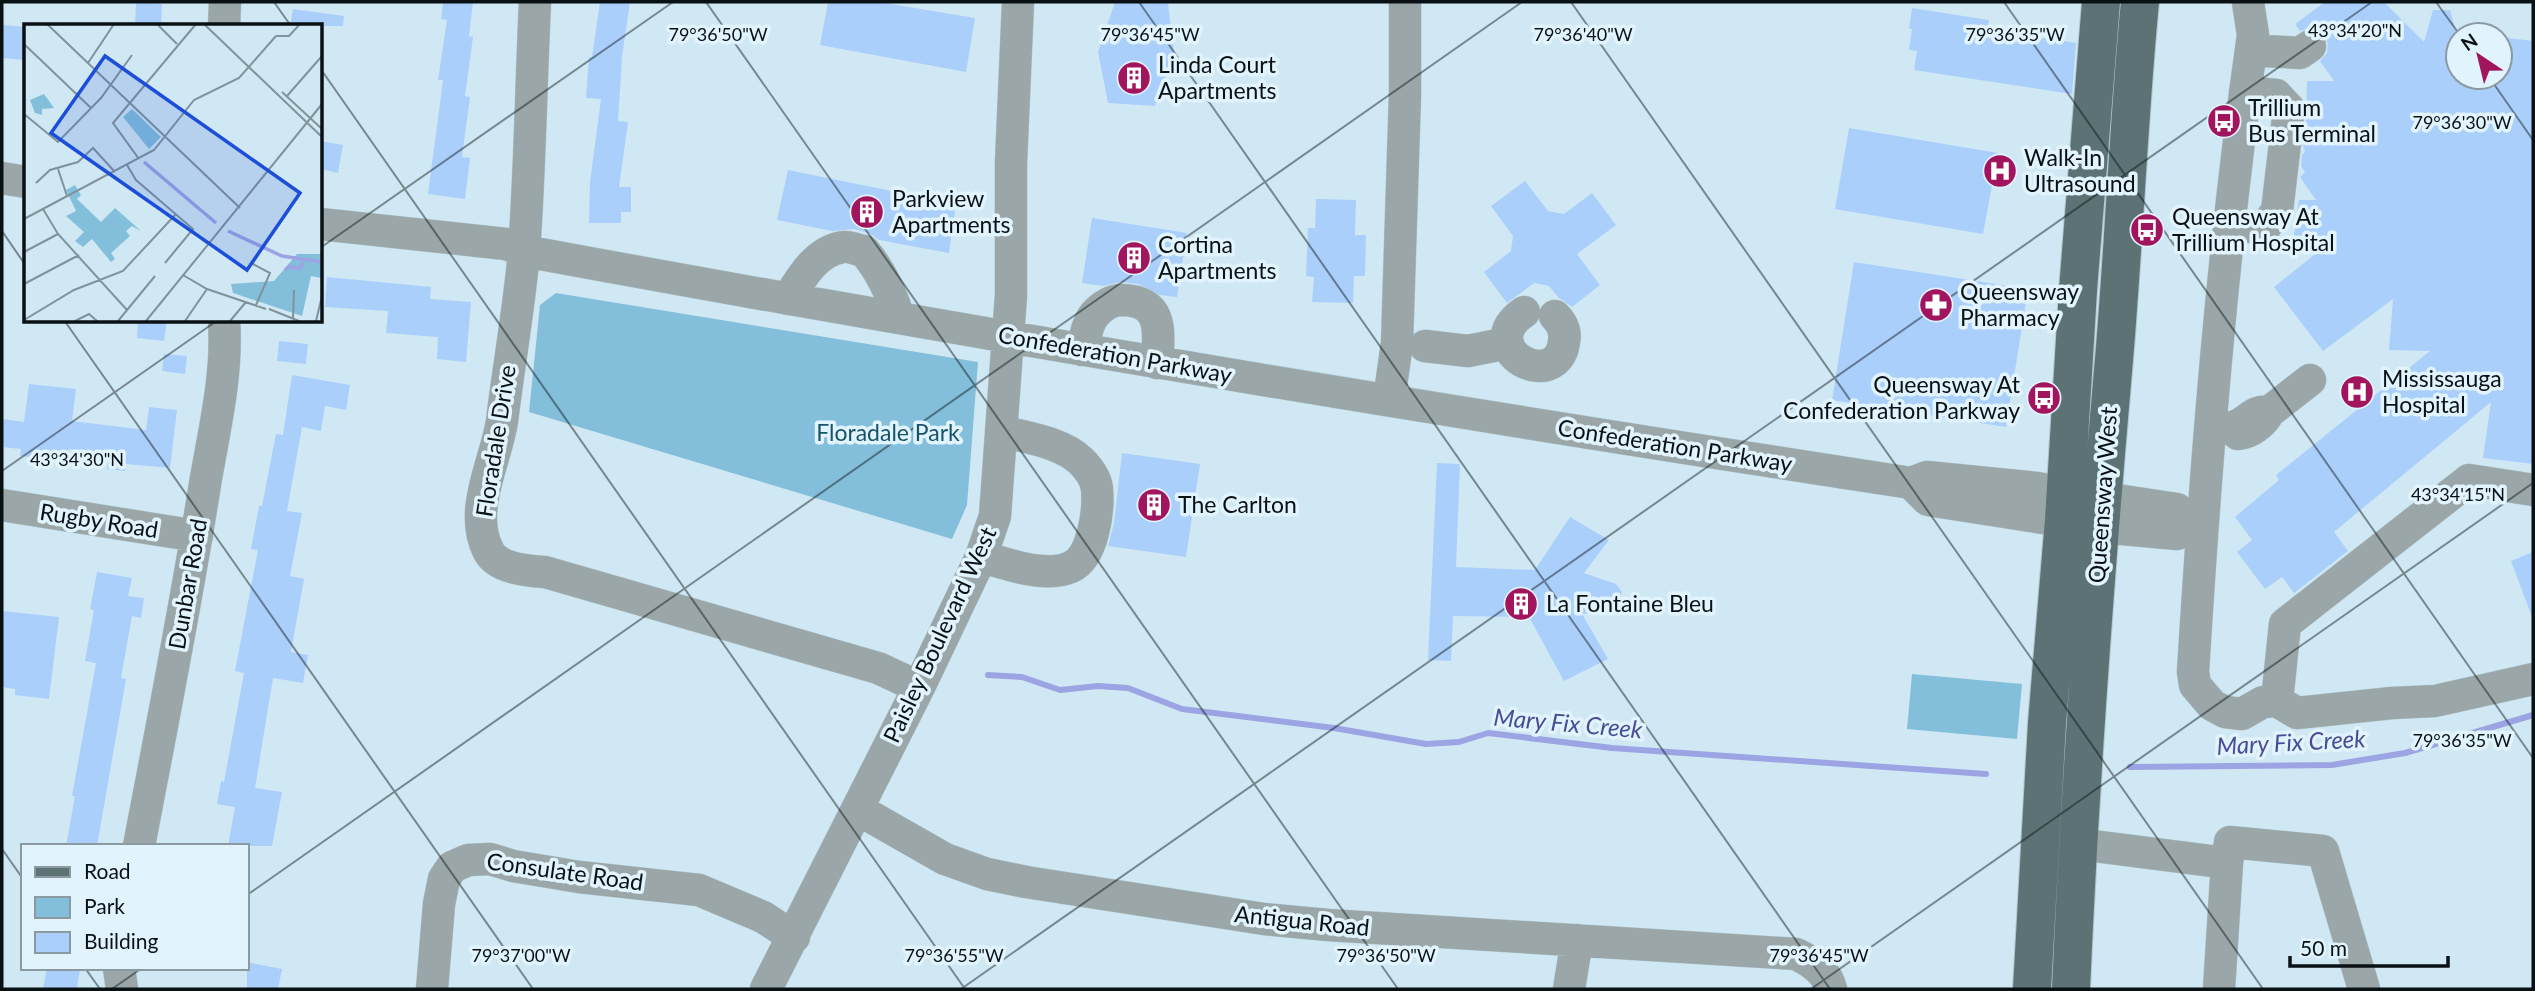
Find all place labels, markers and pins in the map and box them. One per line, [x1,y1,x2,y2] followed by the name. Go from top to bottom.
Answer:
[1158,50,1277,104] place label: Linda Court Apartments
[1115,59,1153,97] building icon: Linda Court Apartments
[2248,93,2376,147] place label: Trillium Bus Terminal
[2205,102,2243,140] bus stop icon: Trillium Bus Terminal
[2024,143,2136,197] place label: Walk-In Ultrasound
[1981,152,2019,190] hospital icon: Walk-In Ultrasound
[892,184,1010,238] place label: Parkview Apartments
[848,193,886,231] building icon: Parkview Apartments
[2172,202,2335,256] place label: Queensway At Trillium Hospital
[2128,211,2166,249] bus stop icon: Queensway At Trillium Hospital
[1158,230,1276,284] place label: Cortina Apartments
[1115,239,1153,277] building icon: Cortina Apartments
[1960,277,2079,331] place label: Queensway Pharmacy
[1917,286,1955,324] pharmacy icon: Queensway Pharmacy
[2382,364,2502,418] place label: Mississauga Hospital
[1783,370,2021,424] place label: Queensway At Confederation Parkway
[2338,373,2376,411] hospital icon: Mississauga Hospital
[2025,379,2063,417] bus stop icon: Queensway At Confederation Parkway
[1135,486,1173,524] building icon: The Carlton
[1178,490,1297,518] place label: The Carlton
[1502,585,1540,623] building icon: La Fontaine Bleu
[1546,589,1714,617] place label: La Fontaine Bleu

